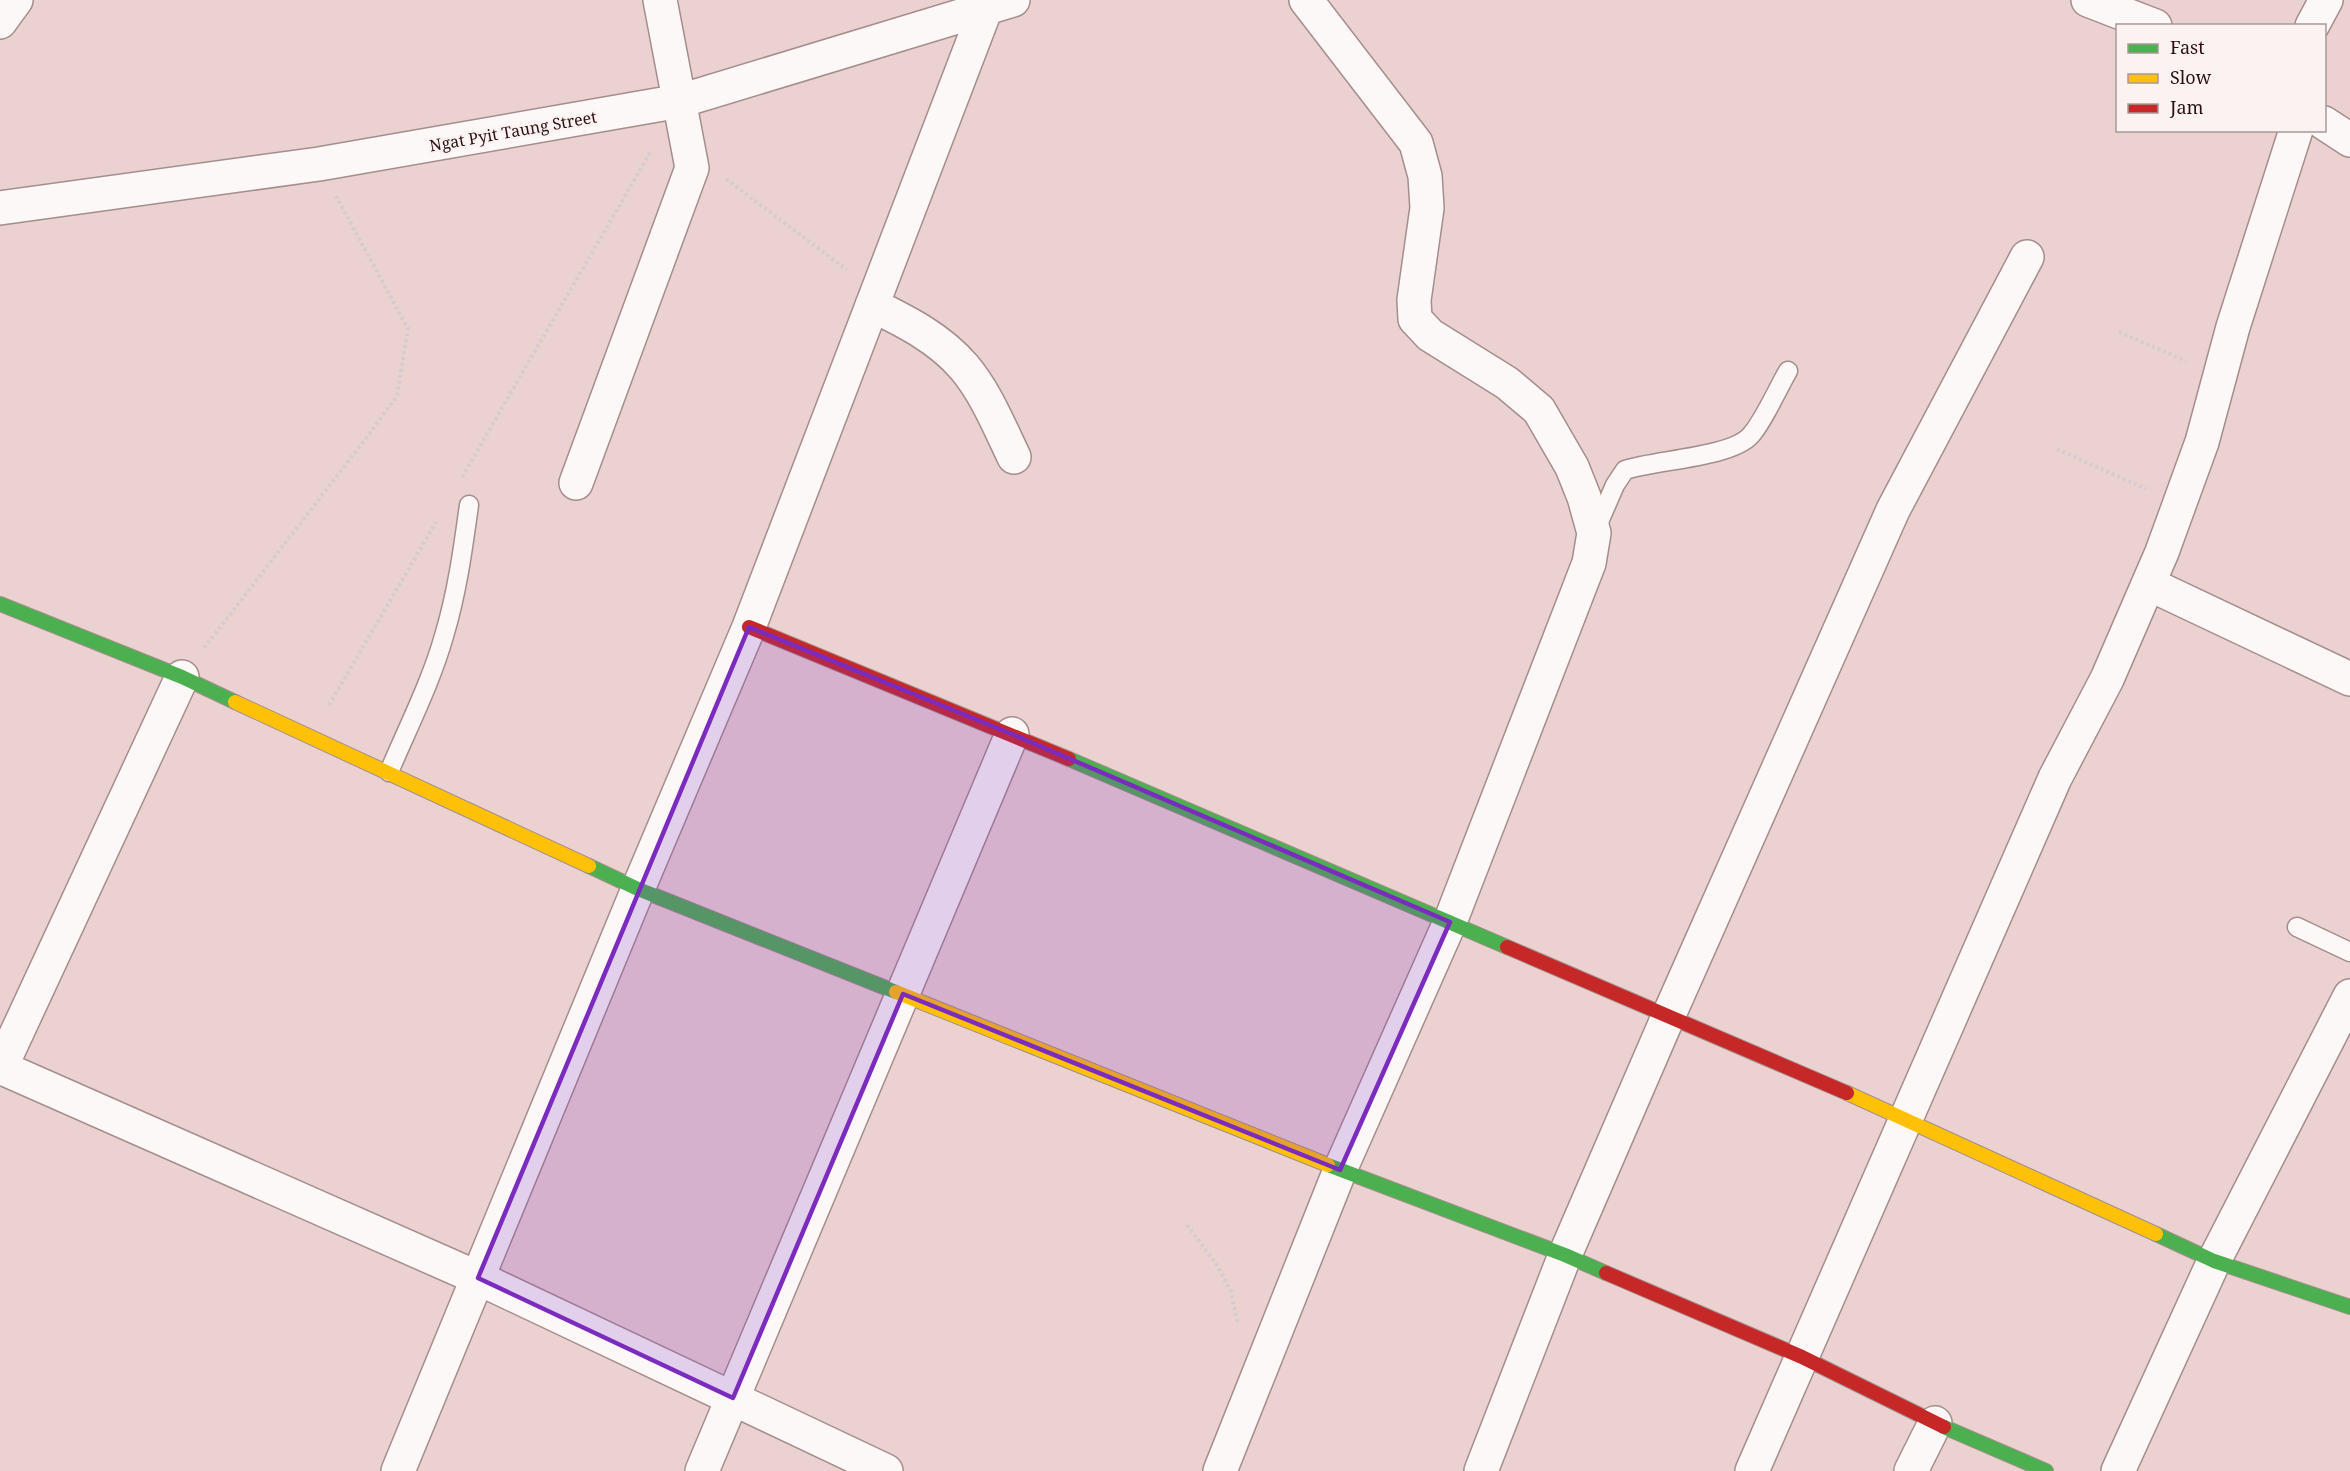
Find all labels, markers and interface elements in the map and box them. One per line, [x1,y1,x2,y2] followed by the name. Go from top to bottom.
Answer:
[2116,24,2326,132] legend
[2170,35,2205,59] text: Fast
[2170,65,2212,89] text: Slow
[2169,95,2204,119] text: Jam
[428,105,599,157] street label: Ngat Pyit Taung Street

